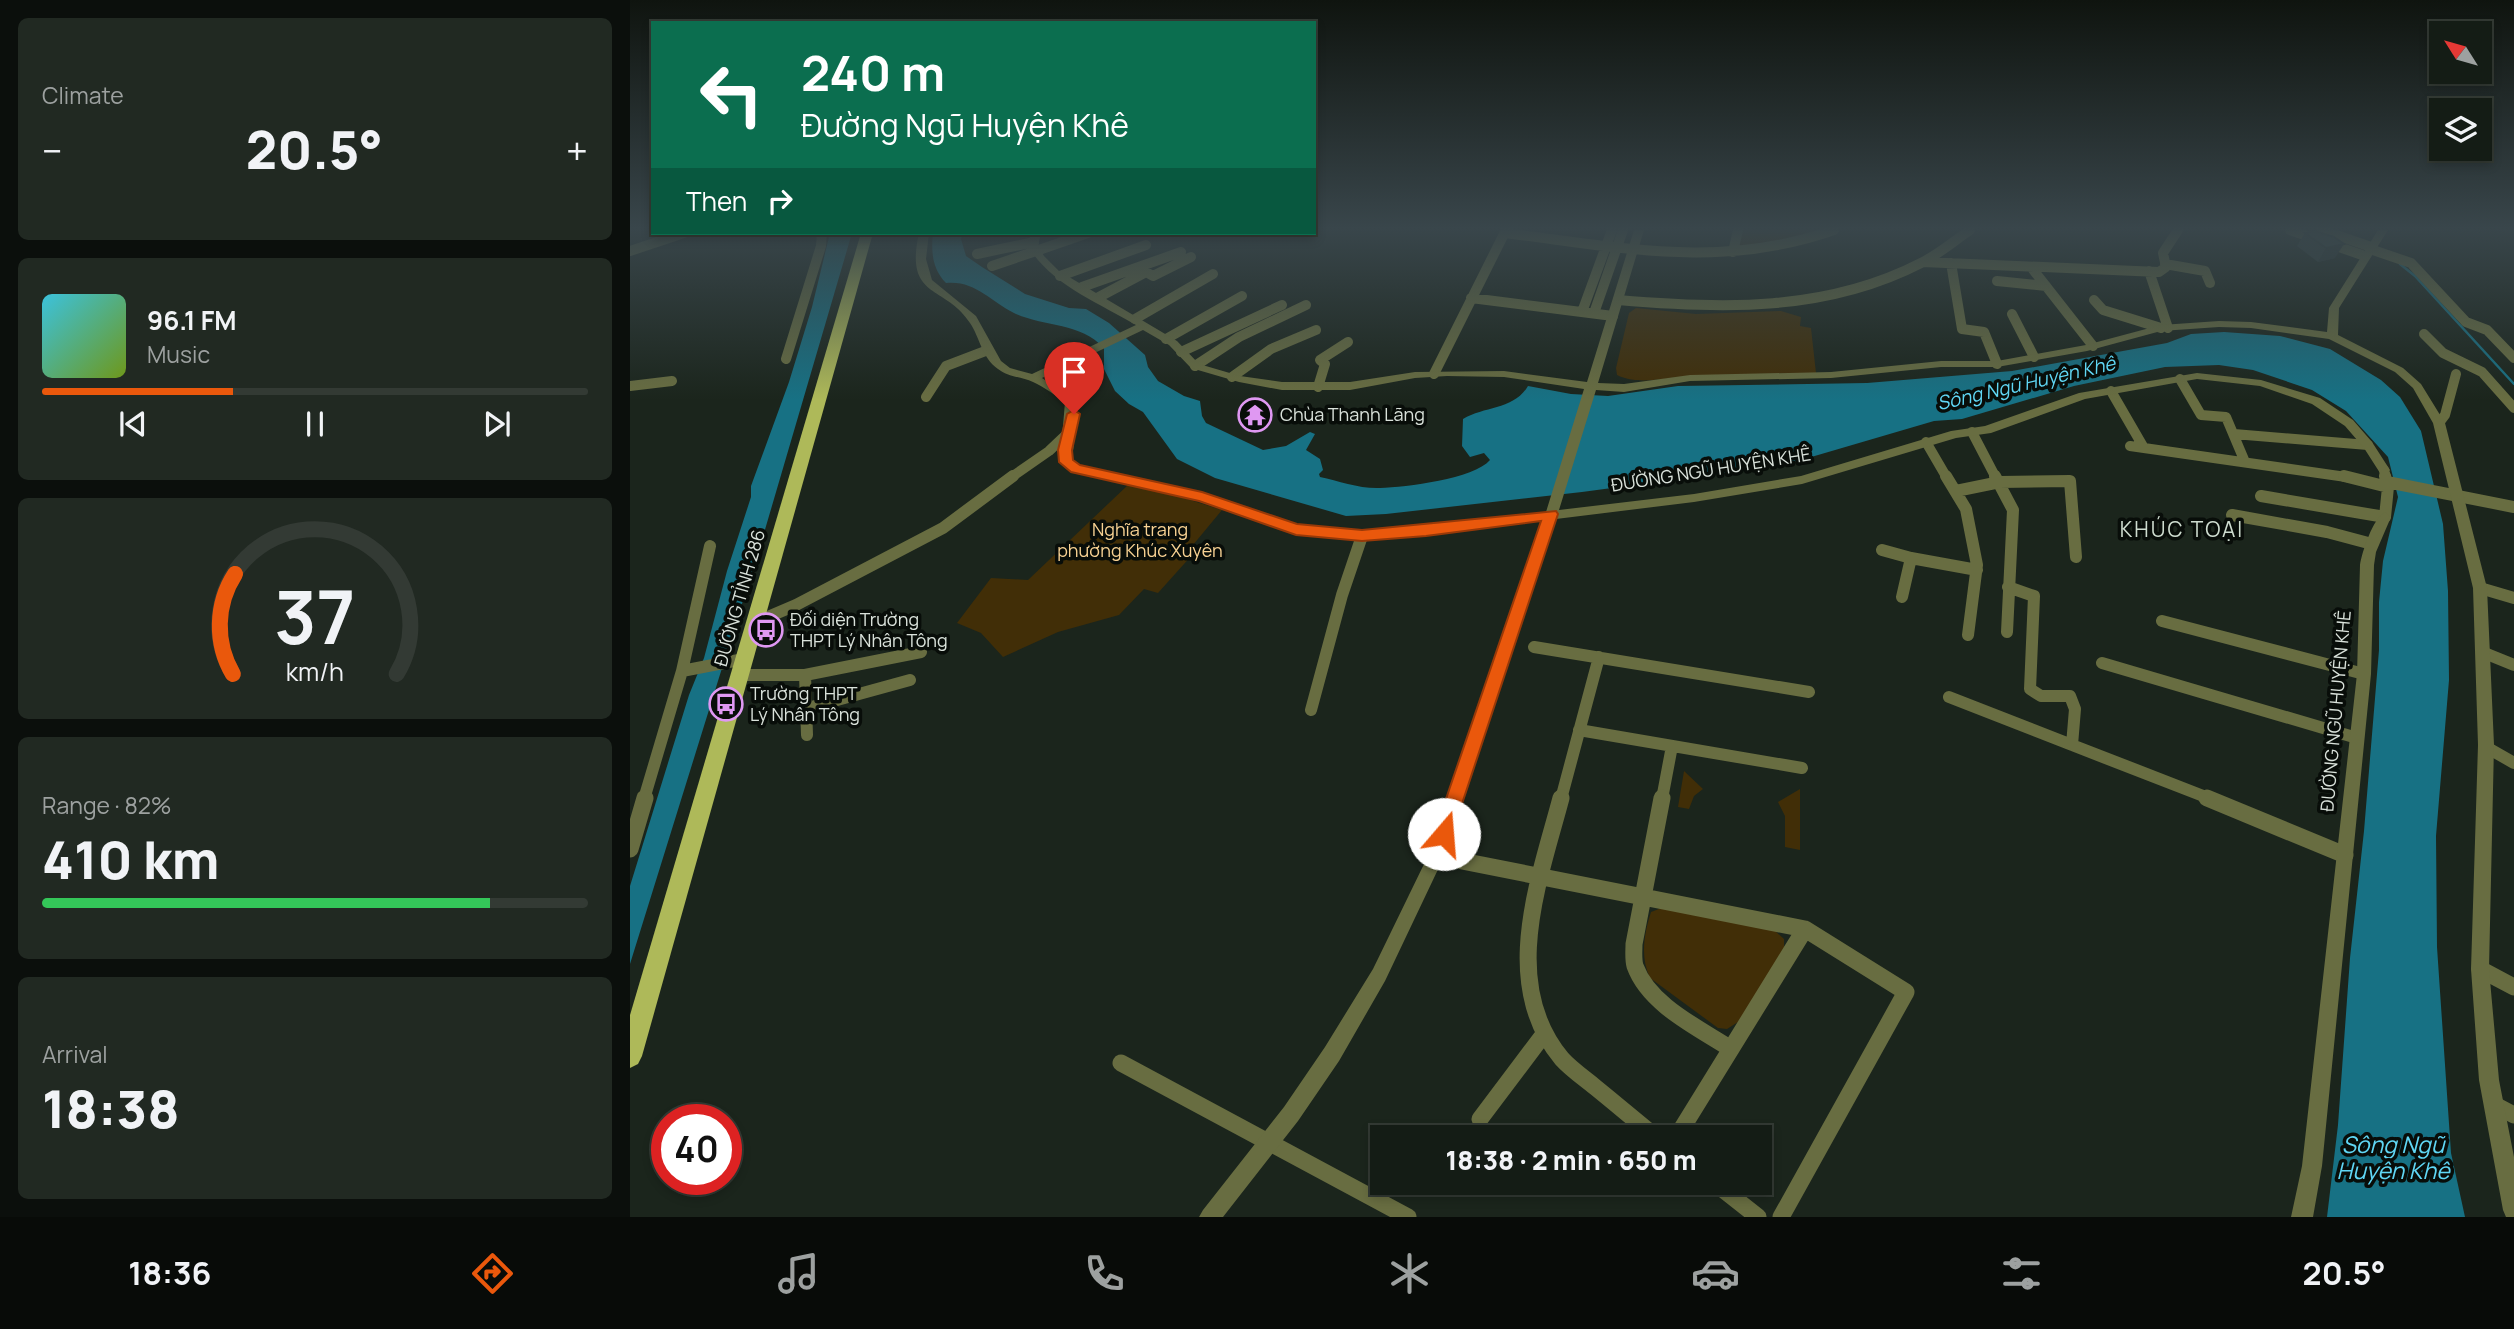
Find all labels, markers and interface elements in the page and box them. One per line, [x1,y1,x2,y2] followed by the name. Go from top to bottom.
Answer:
[2429,21,2492,84] north arrow
[2429,21,2492,161] map controls
[801,39,945,106] text: 240 m
[686,49,777,140] icon: left
[42,79,124,111] text: Climate
[2429,98,2492,161] button: layers
[801,103,1129,147] text: Đường Ngũ Huyện Khê
[246,114,383,185] text: 20.5°
[42,124,63,176] text: −
[566,124,588,176] text: +
[761,182,799,220] icon: right
[686,183,747,219] text: Then
[147,302,237,338] text: 96.1 FM
[147,338,210,370] text: Music
[1044,342,1104,414] pin
[1934,349,2120,416] water label: Sông Ngũ Huyện Khê
[1055,353,1093,391] icon: arrive
[1236,396,1274,434] temple icon: Chùa Thanh Lãng
[1280,402,1425,426] place label: Chùa Thanh Lãng
[114,405,152,443] icon: previous
[296,405,334,443] icon: pause
[478,405,516,443] icon: next
[1609,441,1812,497] street label: ĐƯỜNG NGŨ HUYỆN KHÊ
[2120,515,2244,543] district label: KHÚC TOẠI
[1057,517,1223,562] park label: Nghĩa trang phường Khúc Xuyên
[708,526,770,669] street label: ĐƯỜNG TỈNH 286
[274,567,356,667] text: 37
[790,607,948,652] place label: Đối diện Trường THPT Lý Nhân Tông
[2314,609,2356,813] street label: ĐƯỜNG NGŨ HUYỆN KHÊ
[747,611,785,649] bus stop icon: Đối diện Trường THPT Lý Nhân Tông
[286,654,344,689] text: km/h
[750,681,860,726] place label: Trường THPT Lý Nhân Tông
[707,685,745,723] bus stop icon: Trường THPT Lý Nhân Tông
[42,789,172,821] text: Range · 82%
[1407,797,1481,871] position arrow
[42,824,219,895] text: 410 km
[42,1038,108,1070] text: Arrival
[42,1073,180,1144] text: 18:38
[651,1104,742,1195] speed limit sign: 40
[2336,1128,2451,1186] water label: Sông Ngũ Huyện Khê
[1445,1142,1697,1178] text: 18:38 · 2 min · 650 m
[468,1249,517,1298] icon: directions
[774,1249,823,1298] icon: music
[1080,1249,1129,1298] icon: phone
[1385,1249,1434,1298] icon: climate
[1691,1249,1740,1298] icon: car
[1997,1249,2046,1298] icon: filters
[128,1251,211,1295] text: 18:36
[2303,1251,2386,1295] text: 20.5°

